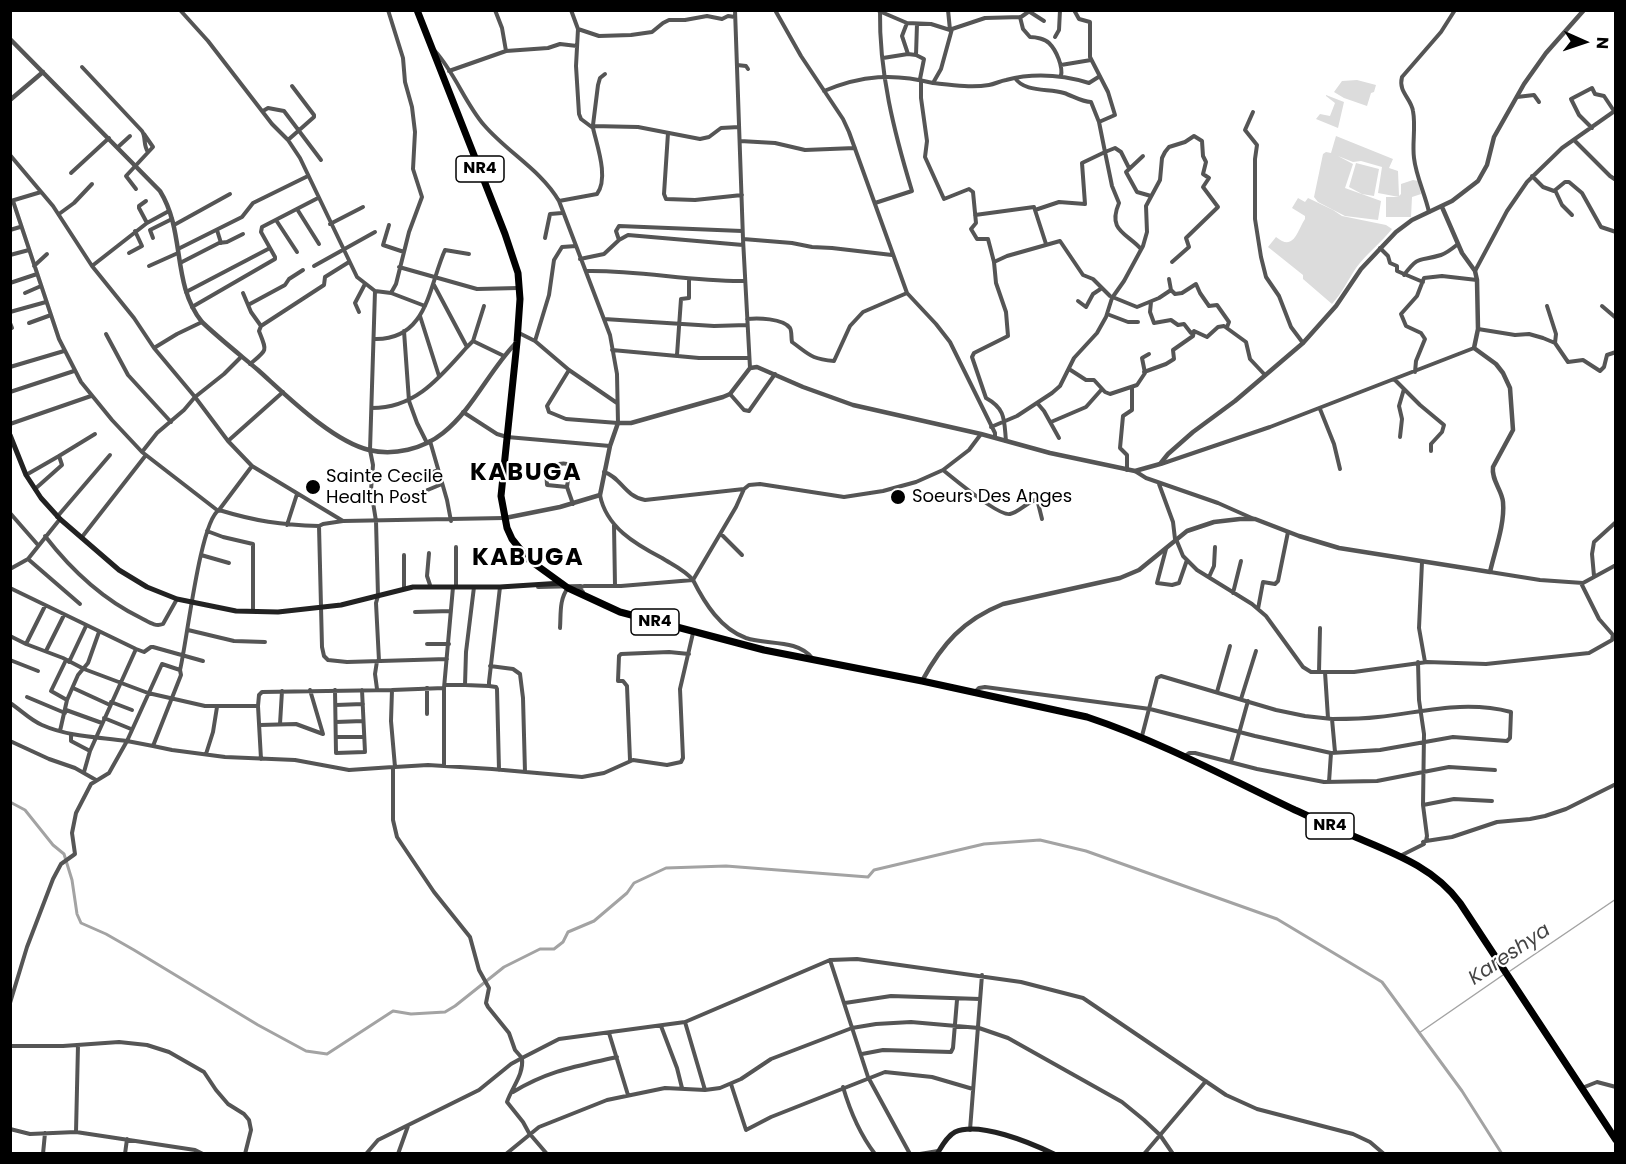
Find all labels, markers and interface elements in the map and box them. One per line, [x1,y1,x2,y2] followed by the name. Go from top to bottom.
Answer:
[1554,12,1614,72] north arrow
[1591,36,1614,50] text: N
[456,156,504,182] road number: NR4
[470,460,582,488] district label: KABUGA
[326,466,443,508] place label: Sainte Cecile Health Post
[304,478,322,496] marker: Sainte Cecile Health Post
[912,486,1072,508] place label: Soeurs Des Anges
[889,488,907,506] marker: Soeurs Des Anges
[472,545,584,573] district label: KABUGA
[631,609,679,635] road number: NR4
[1306,813,1354,839] road number: NR4
[1465,919,1555,991] water label: Kareshya

